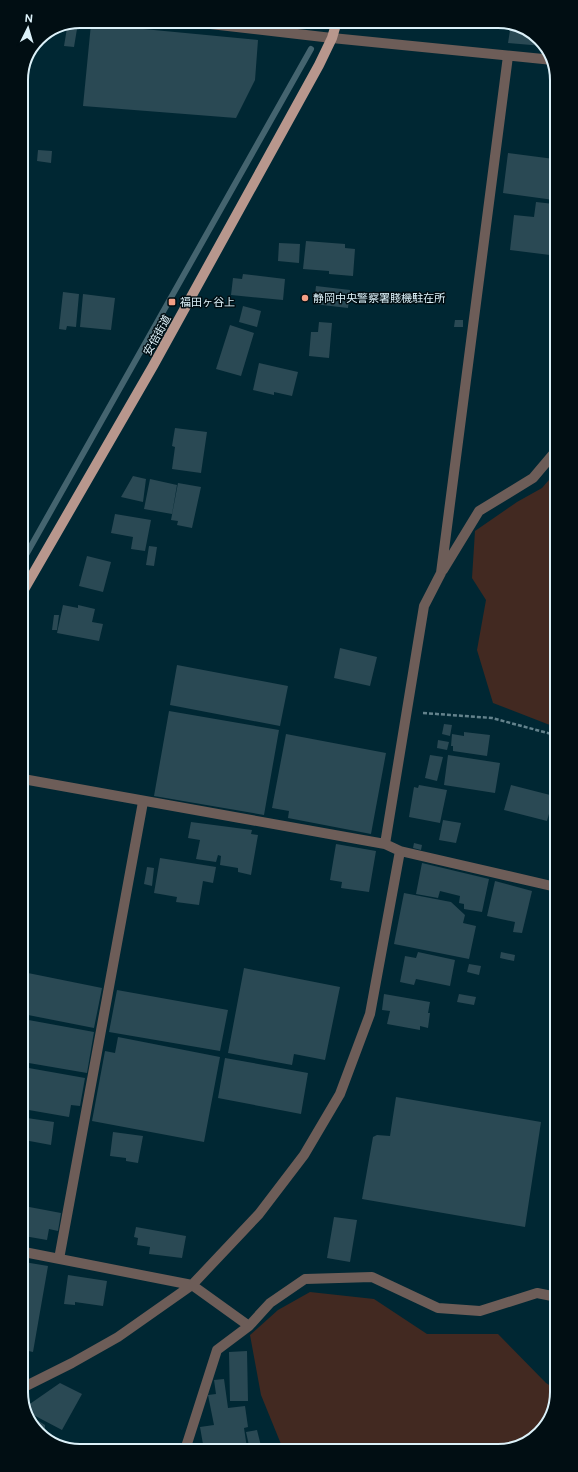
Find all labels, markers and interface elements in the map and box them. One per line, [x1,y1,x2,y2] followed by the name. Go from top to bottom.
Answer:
[8,8,48,48] north arrow
[24,11,33,25] text: N
[313,291,446,305] place label: 静岡中央警察署賤機駐在所
[300,293,310,303] marker: 静岡中央警察署賤機駐在所
[180,295,235,309] place label: 福田ヶ谷上
[167,297,177,307] marker: 福田ヶ谷上
[140,312,174,358] street label: 安倍街道

